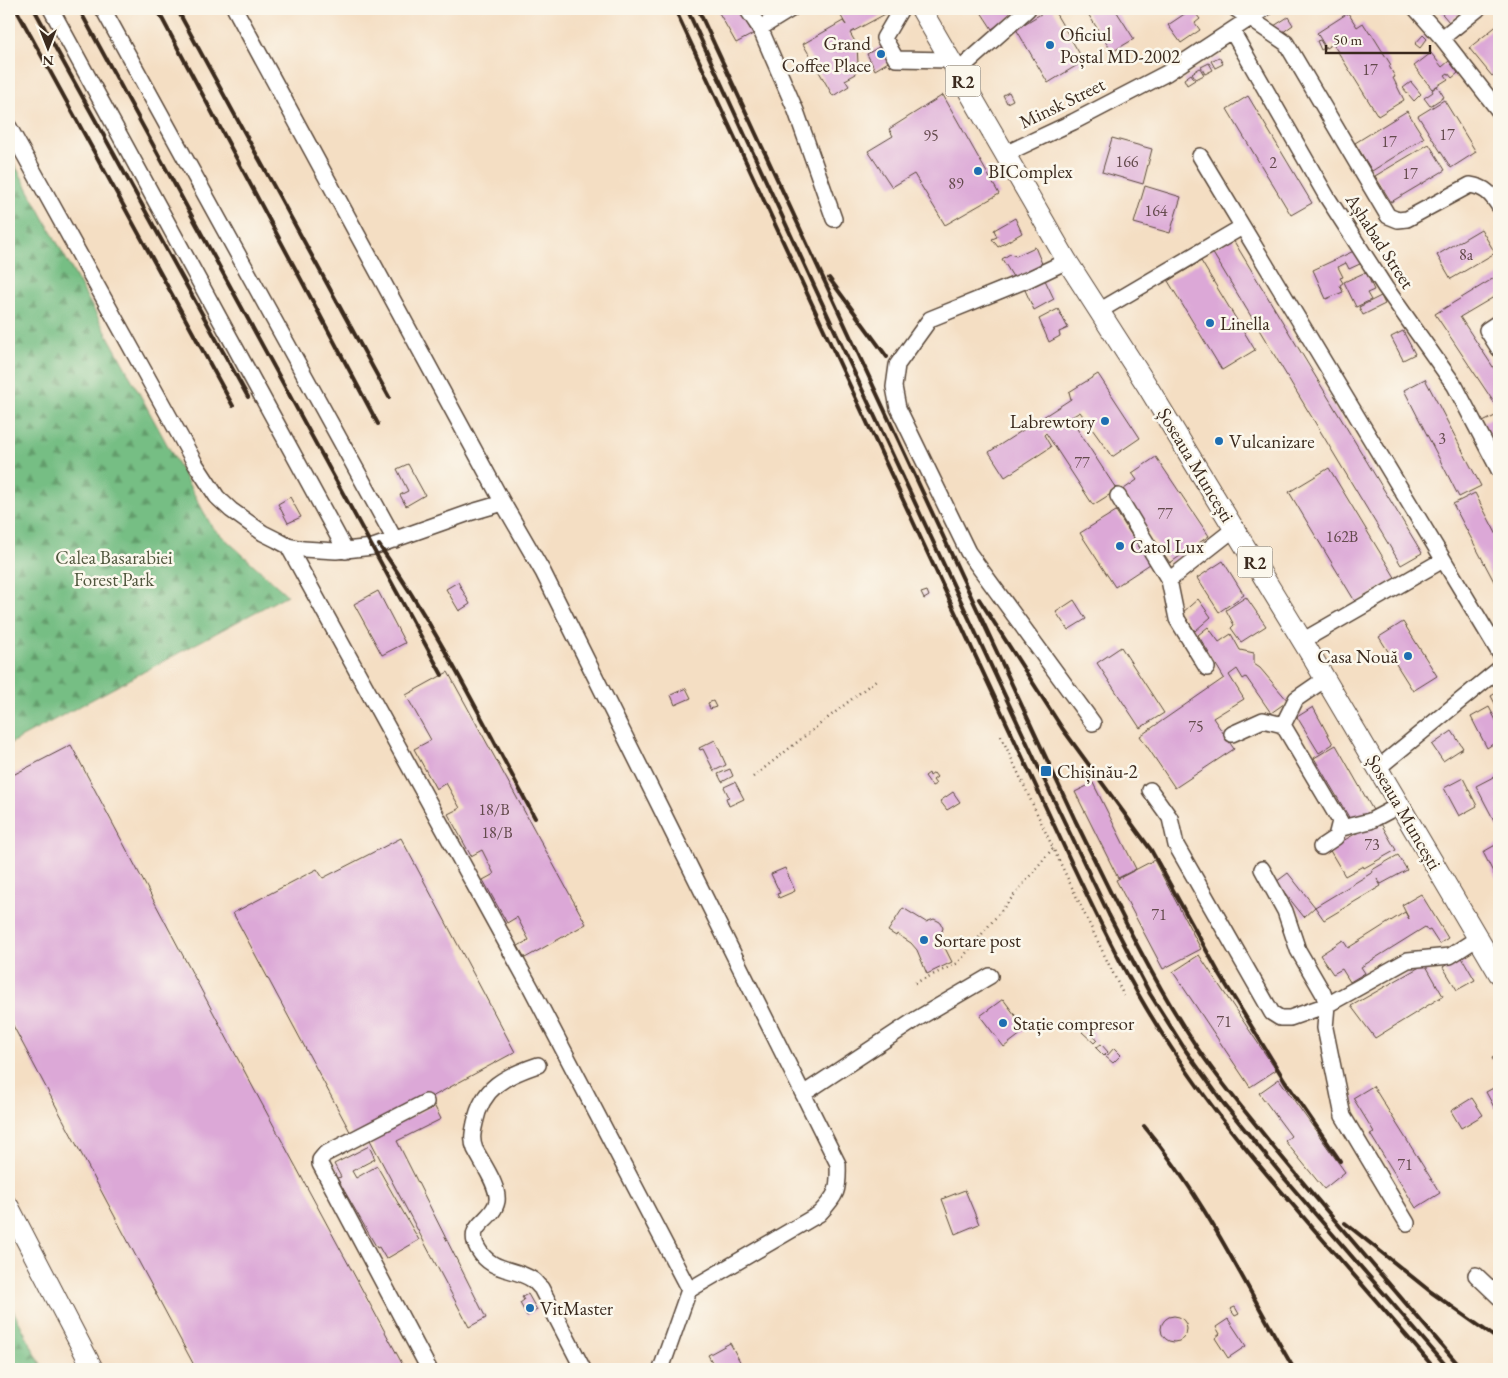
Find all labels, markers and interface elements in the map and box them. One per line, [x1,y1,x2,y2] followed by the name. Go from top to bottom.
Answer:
[22,22,72,72] north arrow
[1060,22,1180,69] place label: Oficiul Poștal MD-2002
[1326,22,1429,54] scale bar
[1333,30,1362,49] text: 50 m
[782,31,871,78] place label: Grand Coffee Place
[1044,39,1056,51] marker: Oficiul Poștal MD-2002
[875,48,887,60] marker: Grand Coffee Place
[42,52,54,70] text: N
[1362,59,1378,80] house number: 17
[946,66,980,96] road number: R2
[1015,71,1109,134] street label: Minsk Street
[1439,124,1455,145] house number: 17
[923,125,939,146] house number: 95
[1381,131,1397,152] house number: 17
[1115,151,1139,172] house number: 166
[1269,152,1277,173] house number: 2
[988,159,1074,184] place label: BIComplex
[1402,163,1418,184] house number: 17
[972,165,984,177] marker: BIComplex
[948,173,964,194] house number: 89
[1339,188,1420,293] street label: Așhabad Street
[1144,200,1168,221] house number: 164
[1459,244,1474,265] house number: 8a
[1220,311,1270,336] place label: Linella
[1204,317,1216,329] marker: Linella
[1152,403,1240,527] street label: Șoseaua Muncești
[1010,409,1096,434] place label: Labrewtory
[1099,415,1111,427] marker: Labrewtory
[1438,428,1446,449] house number: 3
[1229,429,1315,454] place label: Vulcanizare
[1213,435,1225,447] marker: Vulcanizare
[1074,452,1090,473] house number: 77
[1157,503,1173,524] house number: 77
[1326,526,1358,547] house number: 162B
[1130,534,1205,559] place label: Catol Lux
[1114,540,1126,552] marker: Catol Lux
[55,545,173,592] park label: Calea Basarabiei Forest Park
[1238,546,1272,578] road number: R2
[1317,644,1398,669] place label: Casa Nouă
[1402,650,1414,662] marker: Casa Nouă
[1188,716,1204,737] house number: 75
[1361,750,1447,875] street label: Șoseaua Muncești
[1057,759,1138,784] place label: Chișinău-2
[1039,764,1053,778] marker: Chișinău-2
[478,799,510,820] house number: 18/B
[481,822,513,843] house number: 18/B
[1364,834,1380,855] house number: 73
[1151,904,1167,925] house number: 71
[934,928,1021,953] place label: Sortare post
[918,934,930,946] marker: Sortare post
[1013,1011,1135,1036] place label: Stație compresor
[1216,1011,1232,1032] house number: 71
[997,1017,1009,1029] marker: Stație compresor
[1397,1154,1413,1175] house number: 71
[540,1296,614,1321] place label: VitMaster
[524,1302,536,1314] marker: VitMaster

